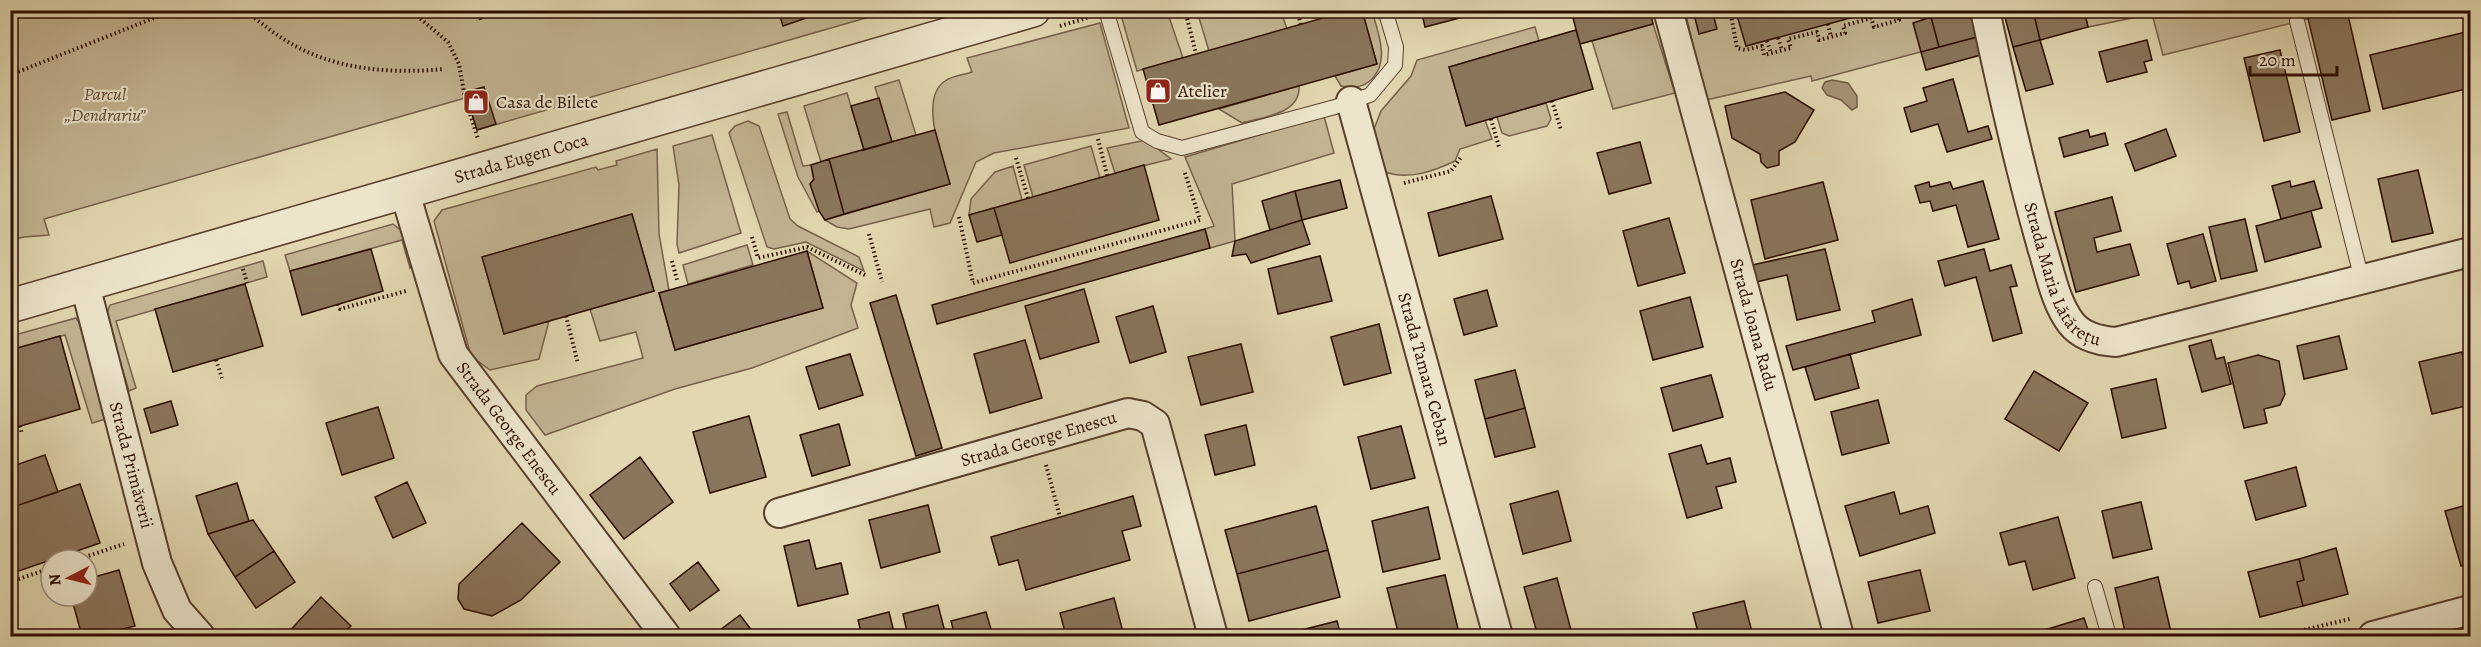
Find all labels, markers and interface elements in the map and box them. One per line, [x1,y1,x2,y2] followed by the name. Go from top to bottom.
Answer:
[2250,39,2337,77] scale bar
[2259,48,2296,72] text: 20 m
[1143,76,1173,106] shop icon: Atelier
[1177,79,1227,103] place label: Atelier
[63,82,147,127] park label: Parcul „Dendrariu”
[461,87,491,117] shop icon: Casa de Bilete
[496,90,598,114] place label: Casa de Bilete
[451,127,592,189] street label: Strada Eugen Coca
[2018,200,2104,352] street label: Strada Maria Lătărețu
[1724,256,1783,394] street label: Strada Ioana Radu
[1392,290,1457,449] street label: Strada Tamara Ceban
[451,357,567,500] street label: Strada George Enescu
[104,399,160,531] street label: Strada Primăverii
[958,405,1120,472] street label: Strada George Enescu
[39,548,99,608] north arrow
[43,572,67,587] text: N

